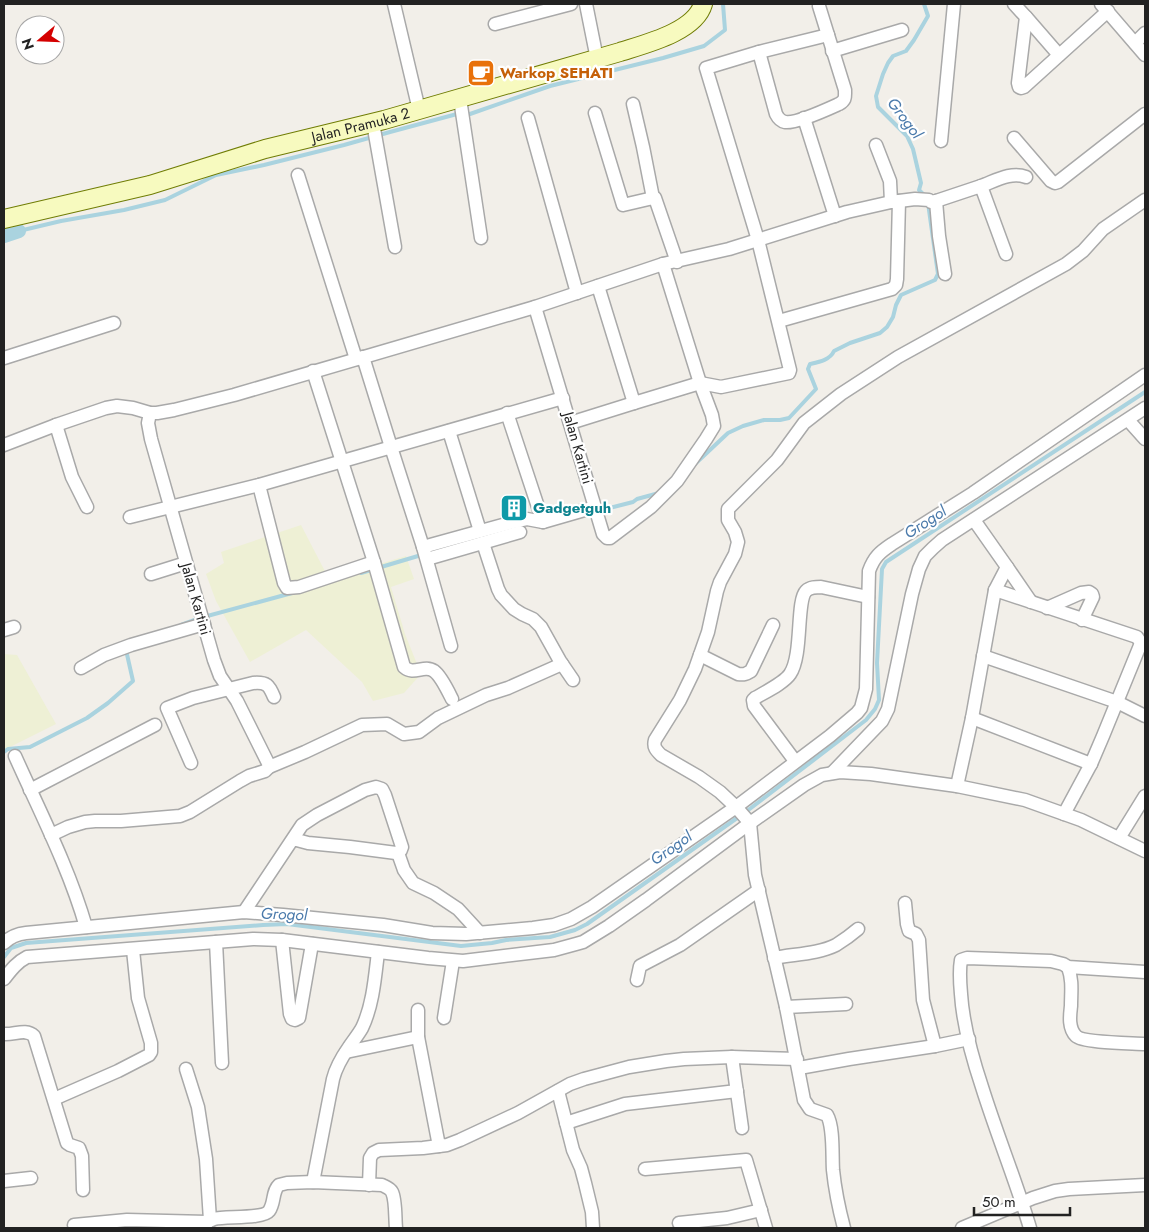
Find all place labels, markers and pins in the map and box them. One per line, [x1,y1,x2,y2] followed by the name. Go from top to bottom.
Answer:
[466,58,496,88] cafe icon: Warkop SEHATI
[500,62,613,84] place label: Warkop SEHATI
[499,493,529,523] building icon: Gadgetguh
[533,497,611,519] place label: Gadgetguh

